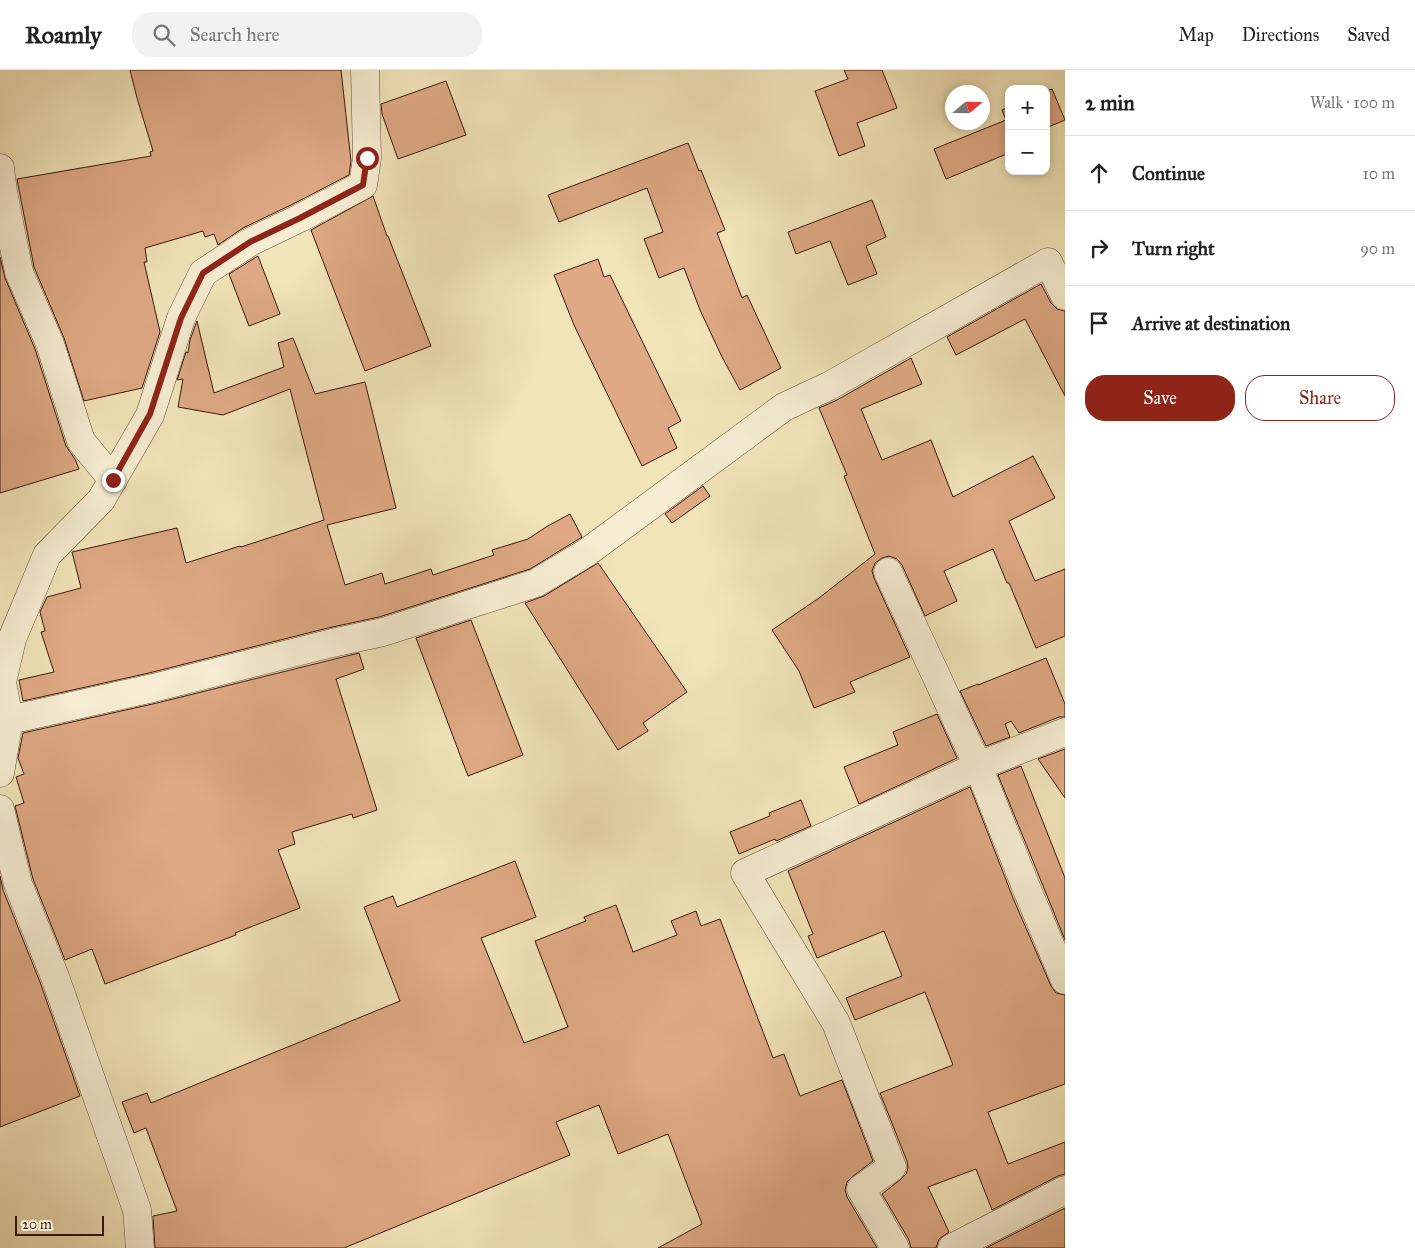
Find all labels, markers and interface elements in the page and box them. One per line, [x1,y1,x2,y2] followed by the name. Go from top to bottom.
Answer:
[132,12,482,57] search box
[25,20,102,50] text: Roamly
[150,21,178,49] icon: search
[190,23,280,46] text: Search here
[1178,24,1214,46] text: Map
[1242,24,1319,46] text: Directions
[1347,24,1390,46] text: Saved
[945,85,990,130] north arrow
[1005,85,1050,175] map controls
[1005,85,1050,130] button: +
[1085,90,1135,116] text: 2 min
[1310,93,1395,112] text: Walk · 100 m
[1005,130,1050,175] button: −
[356,147,379,170] route start
[1085,159,1113,187] icon: ahead
[1132,162,1205,185] text: Continue
[1363,164,1395,183] text: 10 m
[1085,234,1113,262] icon: right
[1132,237,1215,260] text: Turn right
[1360,239,1395,258] text: 90 m
[1085,309,1113,337] icon: arrive
[1132,312,1290,335] text: Arrive at destination
[1085,375,1235,421] button: Save
[1245,375,1395,421] button: Share
[102,469,125,492] route end
[15,1213,104,1236] scale bar
[22,1216,52,1233] text: 20 m

